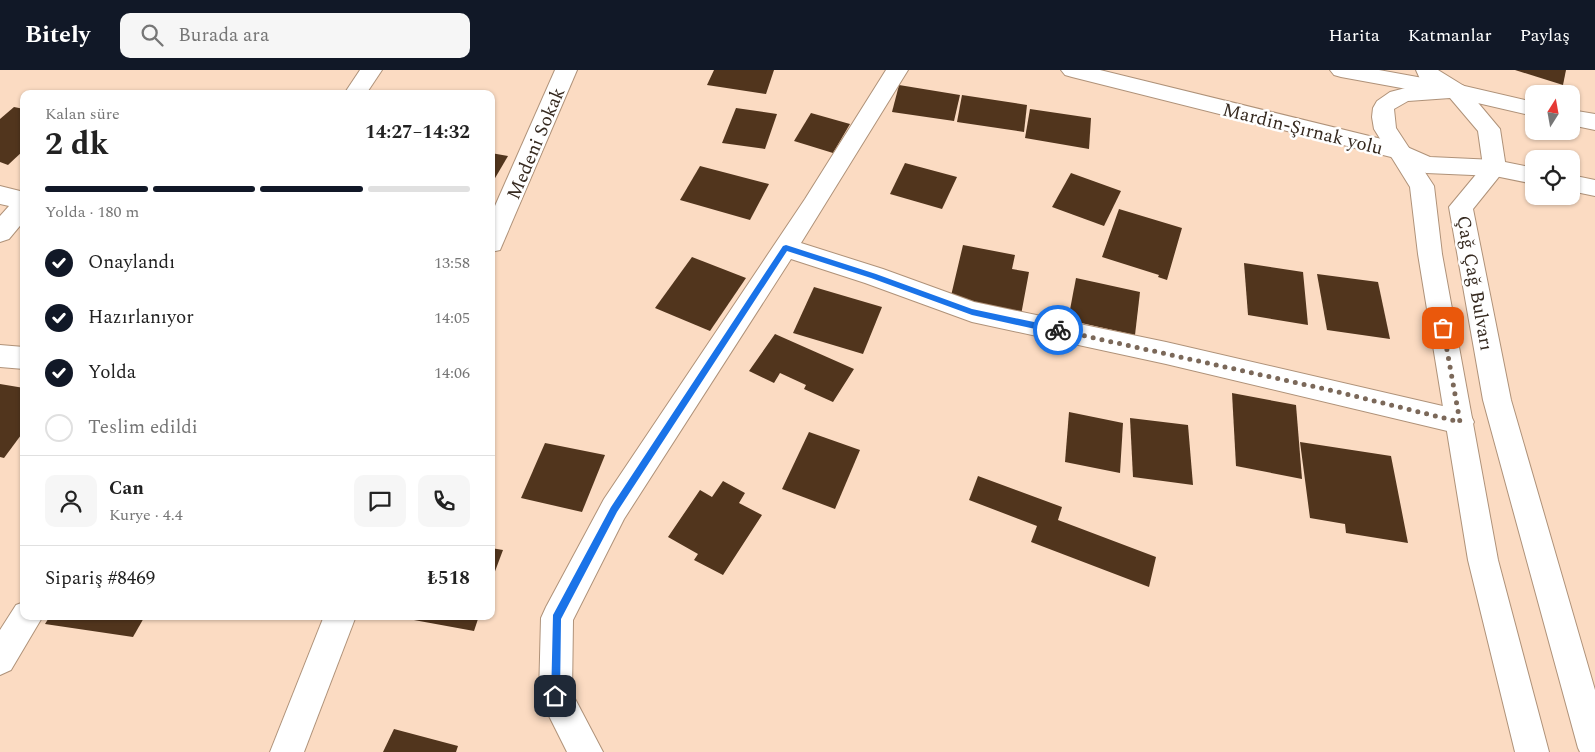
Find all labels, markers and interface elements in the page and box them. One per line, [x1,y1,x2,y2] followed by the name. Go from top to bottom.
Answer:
[120,13,470,58] search box
[25,17,90,53] text: Bitely
[138,21,166,49] icon: search
[178,21,269,50] text: Burada ara
[1328,22,1380,49] text: Harita
[1408,22,1492,49] text: Katmanlar
[1520,22,1570,49] text: Paylaş
[500,82,573,204] street label: Medeni Sokak
[1525,85,1580,140] north arrow
[1525,85,1580,205] map controls
[1219,95,1386,164] street label: Mardin-Şırnak yolu
[45,102,120,126] text: Kalan süre
[365,118,470,147] text: 14:27–14:32
[45,120,109,169] text: 2 dk
[1525,150,1580,205] button: locate
[45,200,139,224] text: Yolda · 180 m
[1448,213,1501,353] street label: Çağ Çağ Bulvarı
[88,248,175,277] text: Onaylandı
[45,249,73,277] icon: check
[434,251,470,275] text: 13:58
[88,303,194,332] text: Hazırlanıyor
[45,304,73,332] icon: check
[1033,305,1083,355] courier
[434,306,470,330] text: 14:05
[1422,307,1464,349] pin
[1429,314,1457,342] icon: bag
[1044,316,1072,344] icon: bike
[88,358,136,387] text: Yolda
[45,359,73,387] icon: check
[434,361,470,385] text: 14:06
[88,413,198,442] text: Teslim edildi
[109,474,144,503] text: Can
[45,475,97,527] button: person
[354,475,406,527] button: chat
[418,475,470,527] button: phone
[109,503,183,527] text: Kurye · 4.4
[45,564,155,593] text: Sipariş #8469
[427,564,470,593] text: ₺518
[534,675,576,717] pin
[541,682,569,710] icon: home

